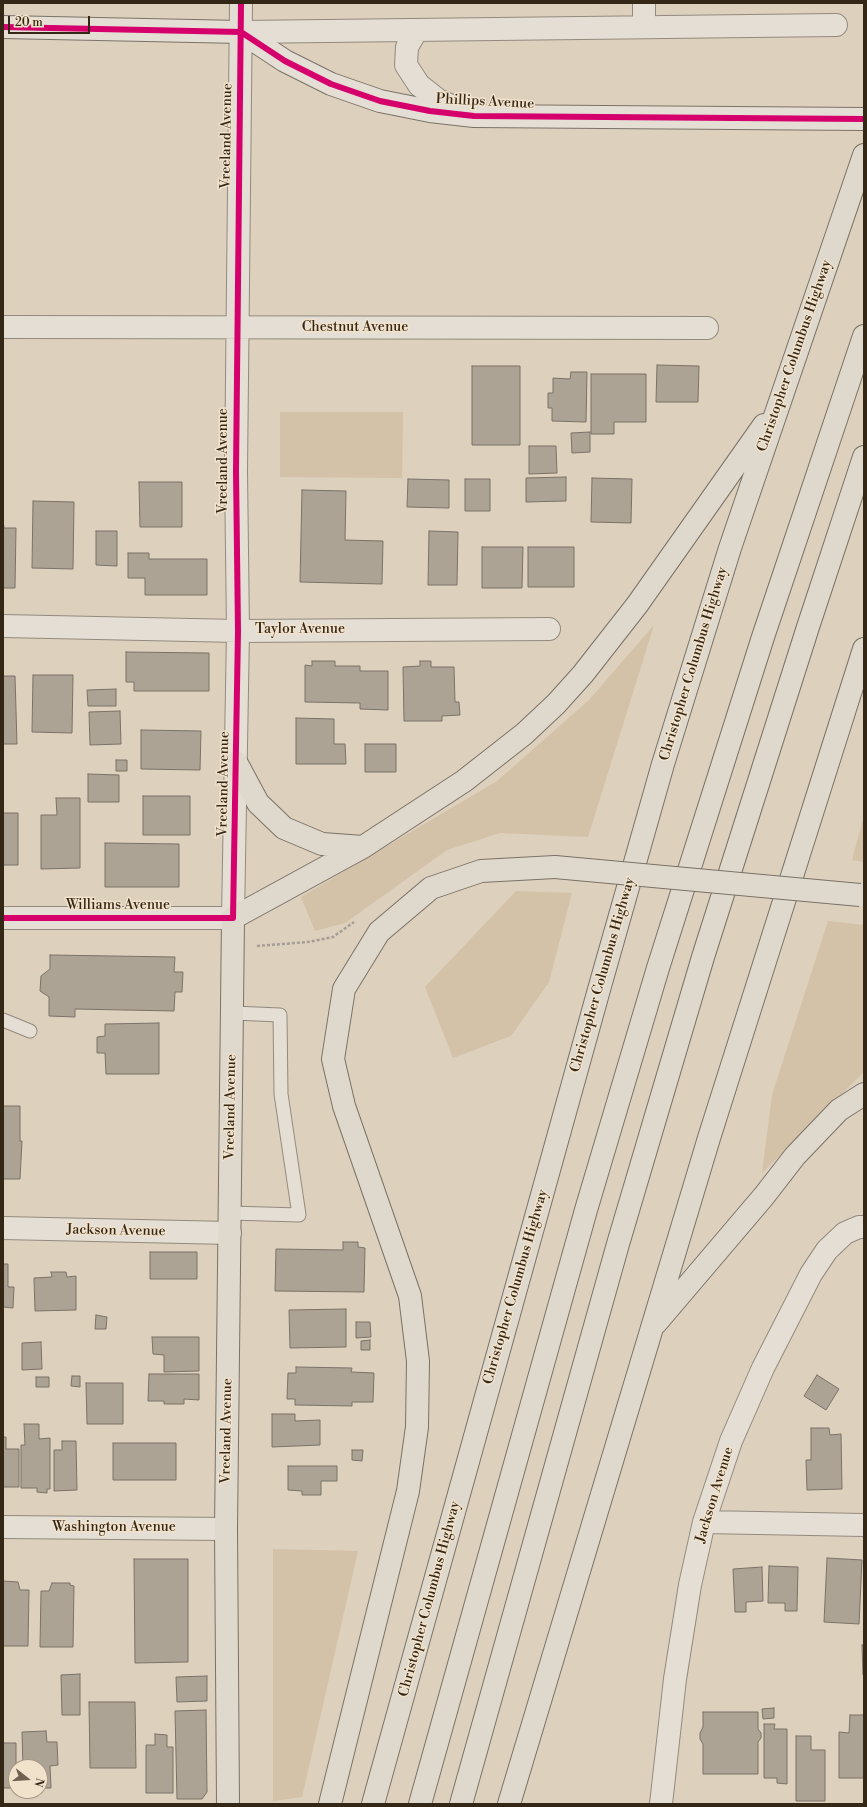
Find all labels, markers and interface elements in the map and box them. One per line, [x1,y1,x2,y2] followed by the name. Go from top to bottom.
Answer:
[10,8,92,34] scale bar
[15,15,43,30] text: 20 m
[218,83,236,189] street label: Vreeland Avenue
[435,91,535,113] street label: Phillips Avenue
[754,258,836,454] street label: Christopher Columbus Highway
[302,320,408,336] street label: Chestnut Avenue
[216,408,232,514] street label: Vreeland Avenue
[656,565,732,763] street label: Christopher Columbus Highway
[255,622,345,638] street label: Taylor Avenue
[215,731,233,837] street label: Vreeland Avenue
[567,876,639,1074] street label: Christopher Columbus Highway
[66,898,170,914] street label: Williams Avenue
[222,1054,240,1160] street label: Vreeland Avenue
[480,1188,552,1386] street label: Christopher Columbus Highway
[66,1222,166,1240] street label: Jackson Avenue
[218,1378,236,1484] street label: Vreeland Avenue
[692,1445,738,1545] street label: Jackson Avenue
[396,1499,464,1699] street label: Christopher Columbus Highway
[52,1520,176,1536] street label: Washington Avenue
[8,1759,48,1799] north arrow
[31,1776,46,1788] text: N

